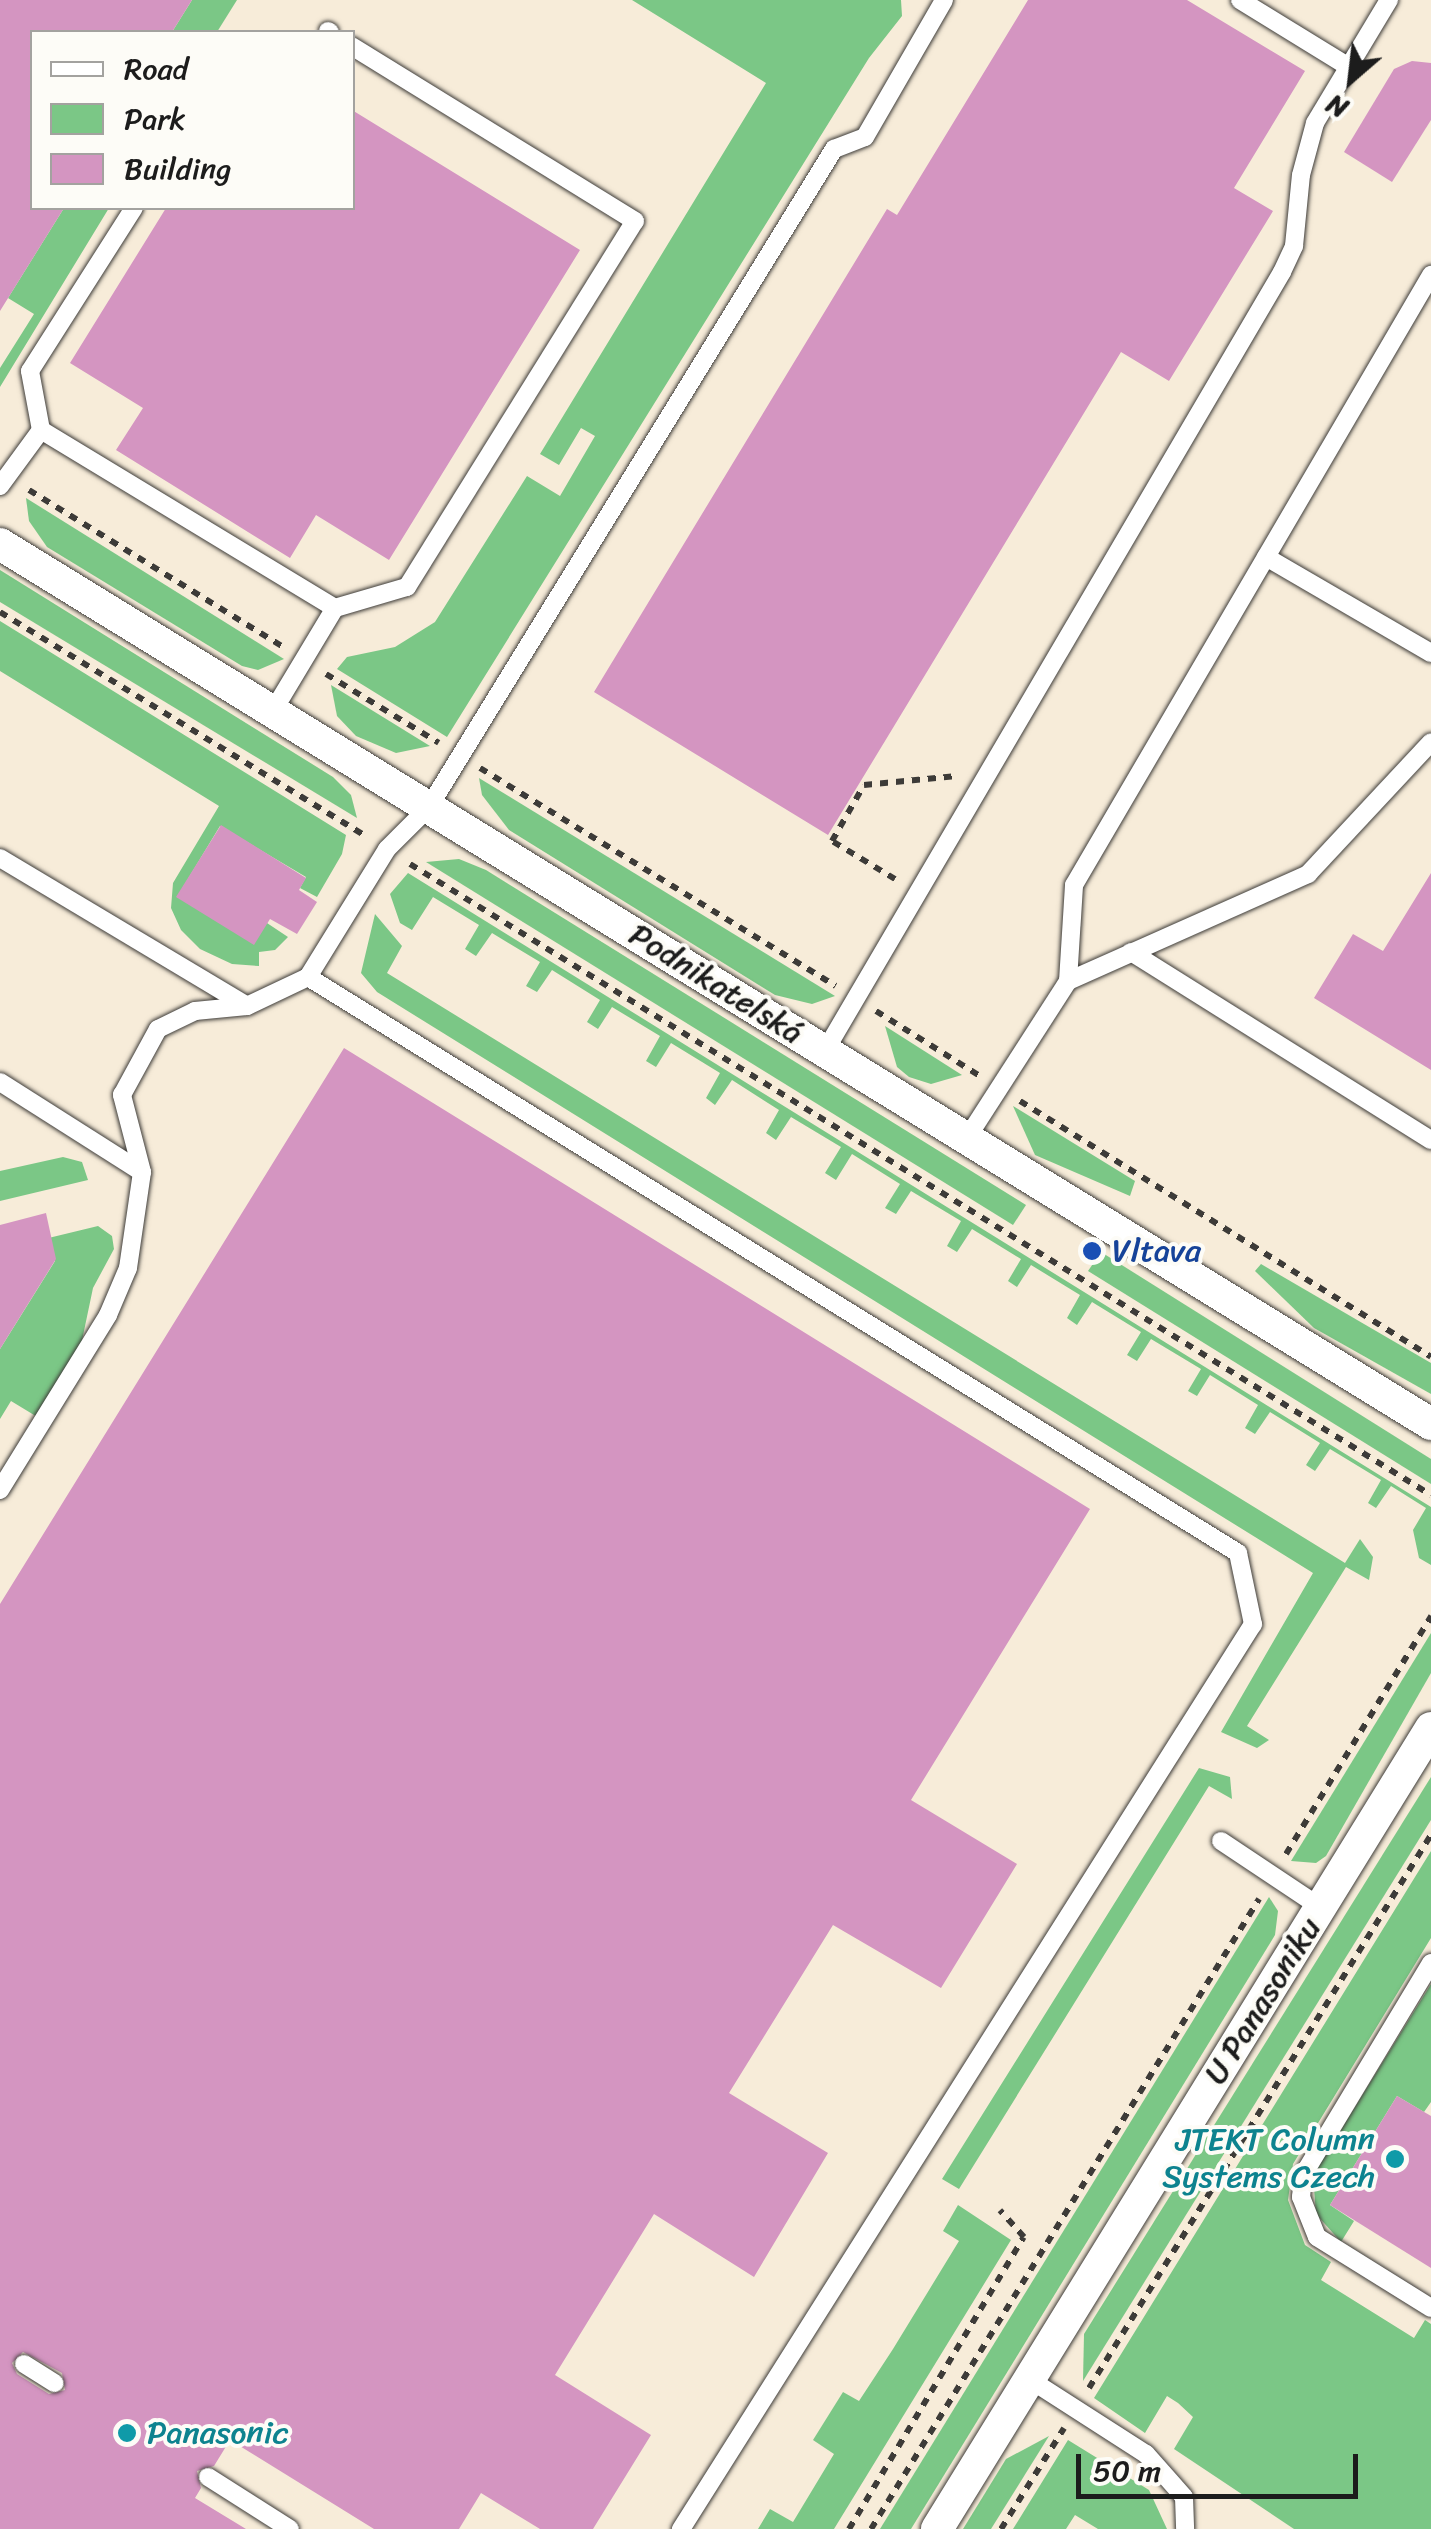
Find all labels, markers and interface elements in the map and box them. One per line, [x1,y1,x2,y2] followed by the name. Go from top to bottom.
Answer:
[30,30,355,210] legend
[1301,30,1401,130] north arrow
[124,42,188,96] text: Road
[1317,81,1357,133] text: N
[124,92,186,146] text: Park
[124,142,231,196] text: Building
[622,915,810,1053] street label: Podnikatelská
[1112,1232,1201,1270] place label: Vltava
[1081,1240,1103,1262] marker: Vltava
[1197,1911,1329,2091] street label: U Panasoniku
[1162,2122,1375,2197] place label: JTEKT Column Systems Czech
[1384,2148,1406,2170] marker: JTEKT Column Systems Czech
[147,2414,289,2452] place label: Panasonic
[116,2422,138,2444] marker: Panasonic
[1081,2434,1364,2496] scale bar
[1093,2444,1161,2498] text: 50 m

